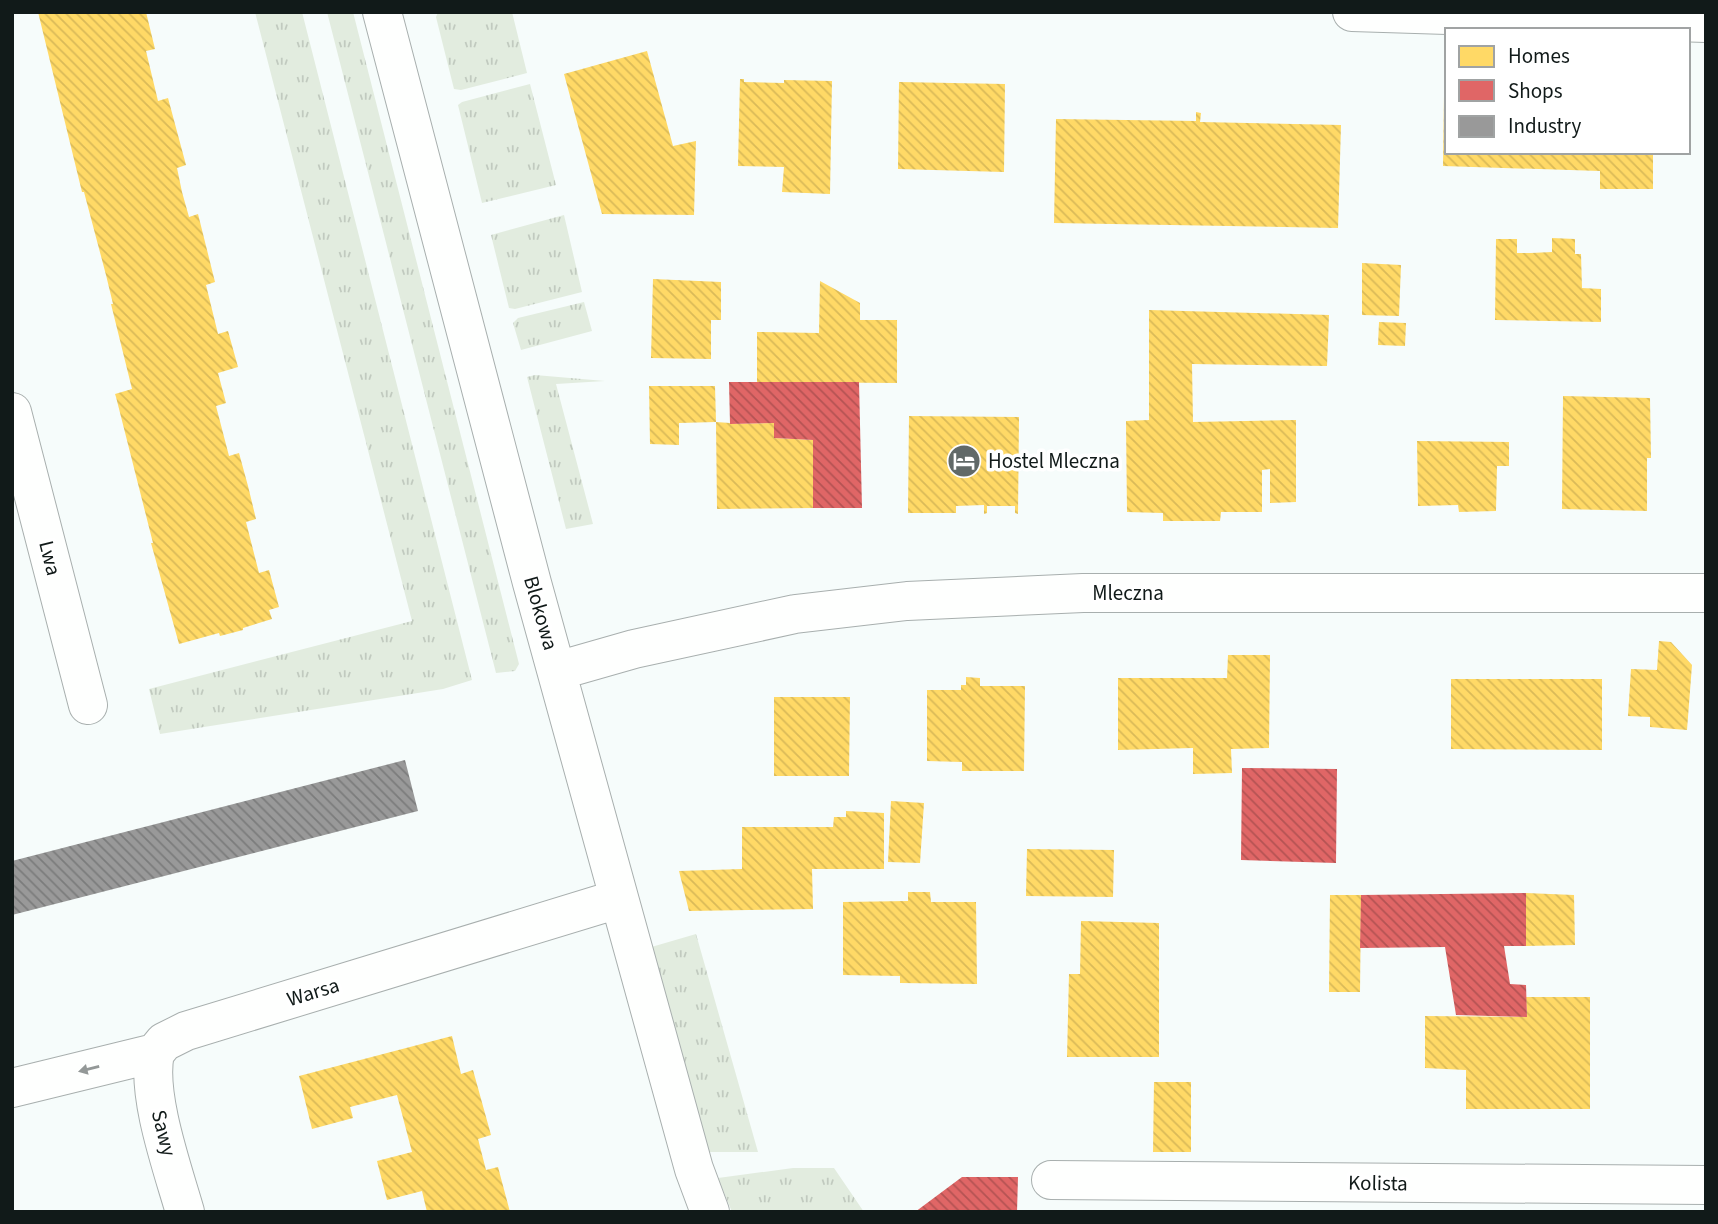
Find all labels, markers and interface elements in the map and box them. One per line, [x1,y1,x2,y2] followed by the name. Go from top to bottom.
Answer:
[1445,28,1690,154] legend
[1508,41,1570,71] text: Homes
[1508,76,1563,106] text: Shops
[1508,111,1581,141] text: Industry
[945,442,983,480] hotel icon: Hostel Mleczna
[988,446,1120,476] place label: Hostel Mleczna
[31,537,69,579] street label: Lwa
[516,572,566,654] street label: Blokowa
[1092,578,1164,608] street label: Mleczna
[283,970,343,1014] street label: Warsa
[78,1064,100,1075] one-way arrow
[144,1107,184,1159] street label: Sawy
[1348,1167,1408,1199] street label: Kolista

